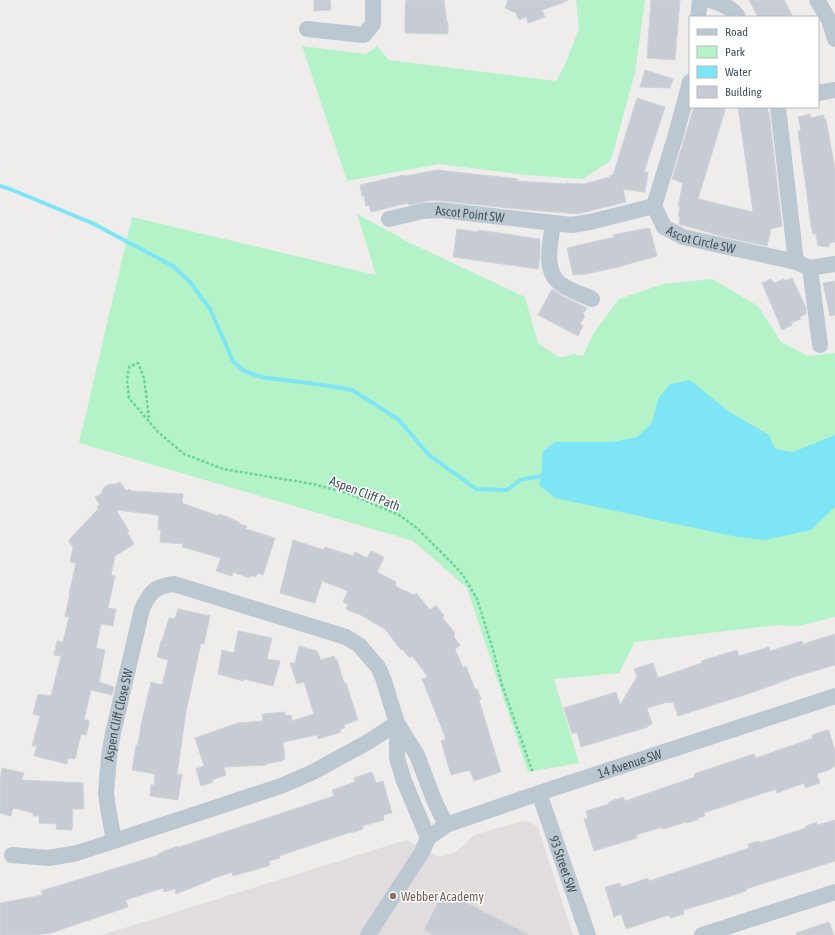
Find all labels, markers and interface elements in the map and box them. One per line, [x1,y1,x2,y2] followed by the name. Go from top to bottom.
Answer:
[689,16,819,108] legend
[725,25,748,39] text: Road
[725,45,746,59] text: Park
[725,65,752,79] text: Water
[725,85,763,99] text: Building
[435,203,506,225] street label: Ascot Point SW
[664,223,737,257] street label: Ascot Circle SW
[327,473,402,514] street label: Aspen Cliff Path
[102,666,136,762] street label: Aspen Cliff Close SW
[596,746,664,781] street label: 14 Avenue SW
[546,834,580,895] street label: 93 Street SW
[401,889,484,904] place label: Webber Academy
[388,891,398,901] marker: Webber Academy

